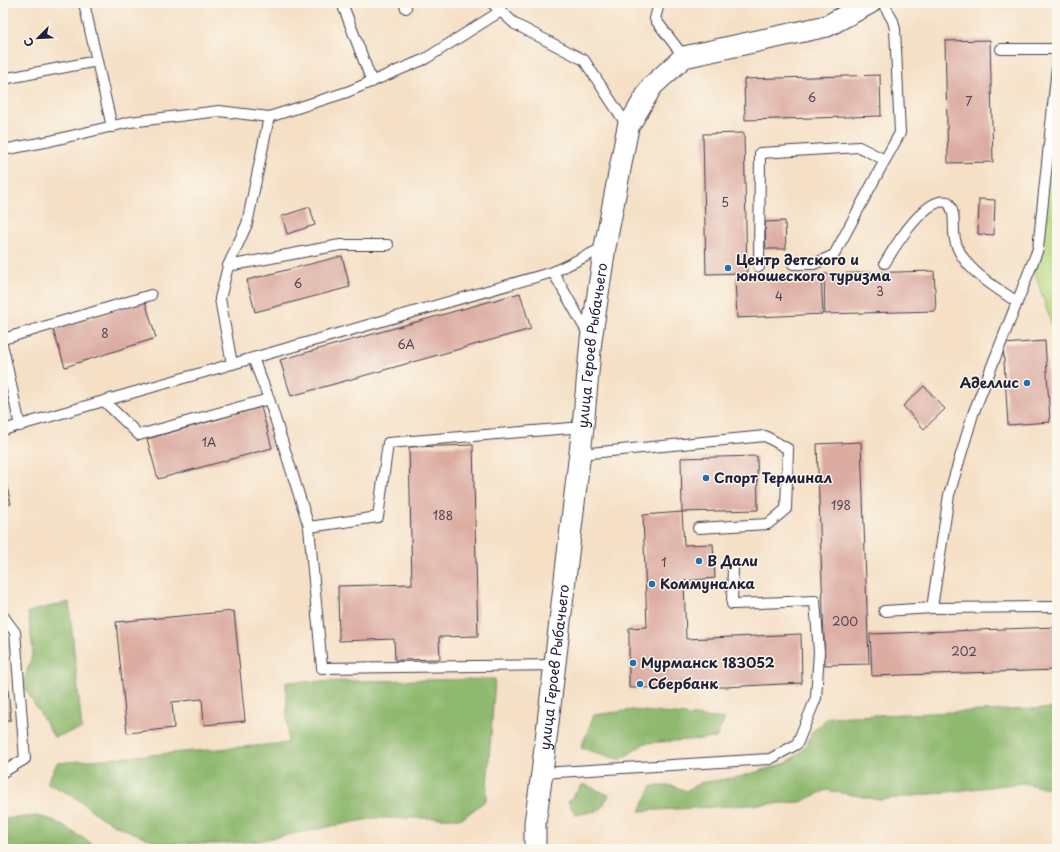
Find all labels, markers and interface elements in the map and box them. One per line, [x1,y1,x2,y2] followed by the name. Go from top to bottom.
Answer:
[18,18,58,58] north arrow
[19,35,38,50] text: С
[808,88,816,106] house number: 6
[966,92,973,110] house number: 7
[721,193,729,211] house number: 5
[736,249,892,286] place label: Центр детского и юношеского туризма
[572,261,613,429] street label: улица Героев Рыбачьего
[723,263,733,273] marker: Центр детского и юношеского туризма
[294,274,302,292] house number: 6
[876,282,884,300] house number: 3
[775,287,783,305] house number: 4
[101,324,109,342] house number: 8
[397,335,415,353] house number: 6А
[960,372,1020,393] place label: Аделлис
[1022,378,1032,388] marker: Аделлис
[202,433,216,451] house number: 1А
[714,467,832,488] place label: Спорт Терминал
[701,473,711,483] marker: Спорт Терминал
[831,496,851,514] house number: 198
[433,506,453,524] house number: 188
[707,550,758,571] place label: В Дали
[661,553,667,571] house number: 1
[694,556,704,566] marker: В Дали
[660,573,755,594] place label: Коммуналка
[647,579,657,589] marker: Коммуналка
[534,583,574,751] street label: улица Героев Рыбачьего
[832,612,858,630] house number: 200
[951,642,977,660] house number: 202
[641,652,775,673] place label: Мурманск 183052
[628,658,638,668] marker: Мурманск 183052
[648,673,718,694] place label: Сбербанк
[635,679,645,689] marker: Сбербанк

